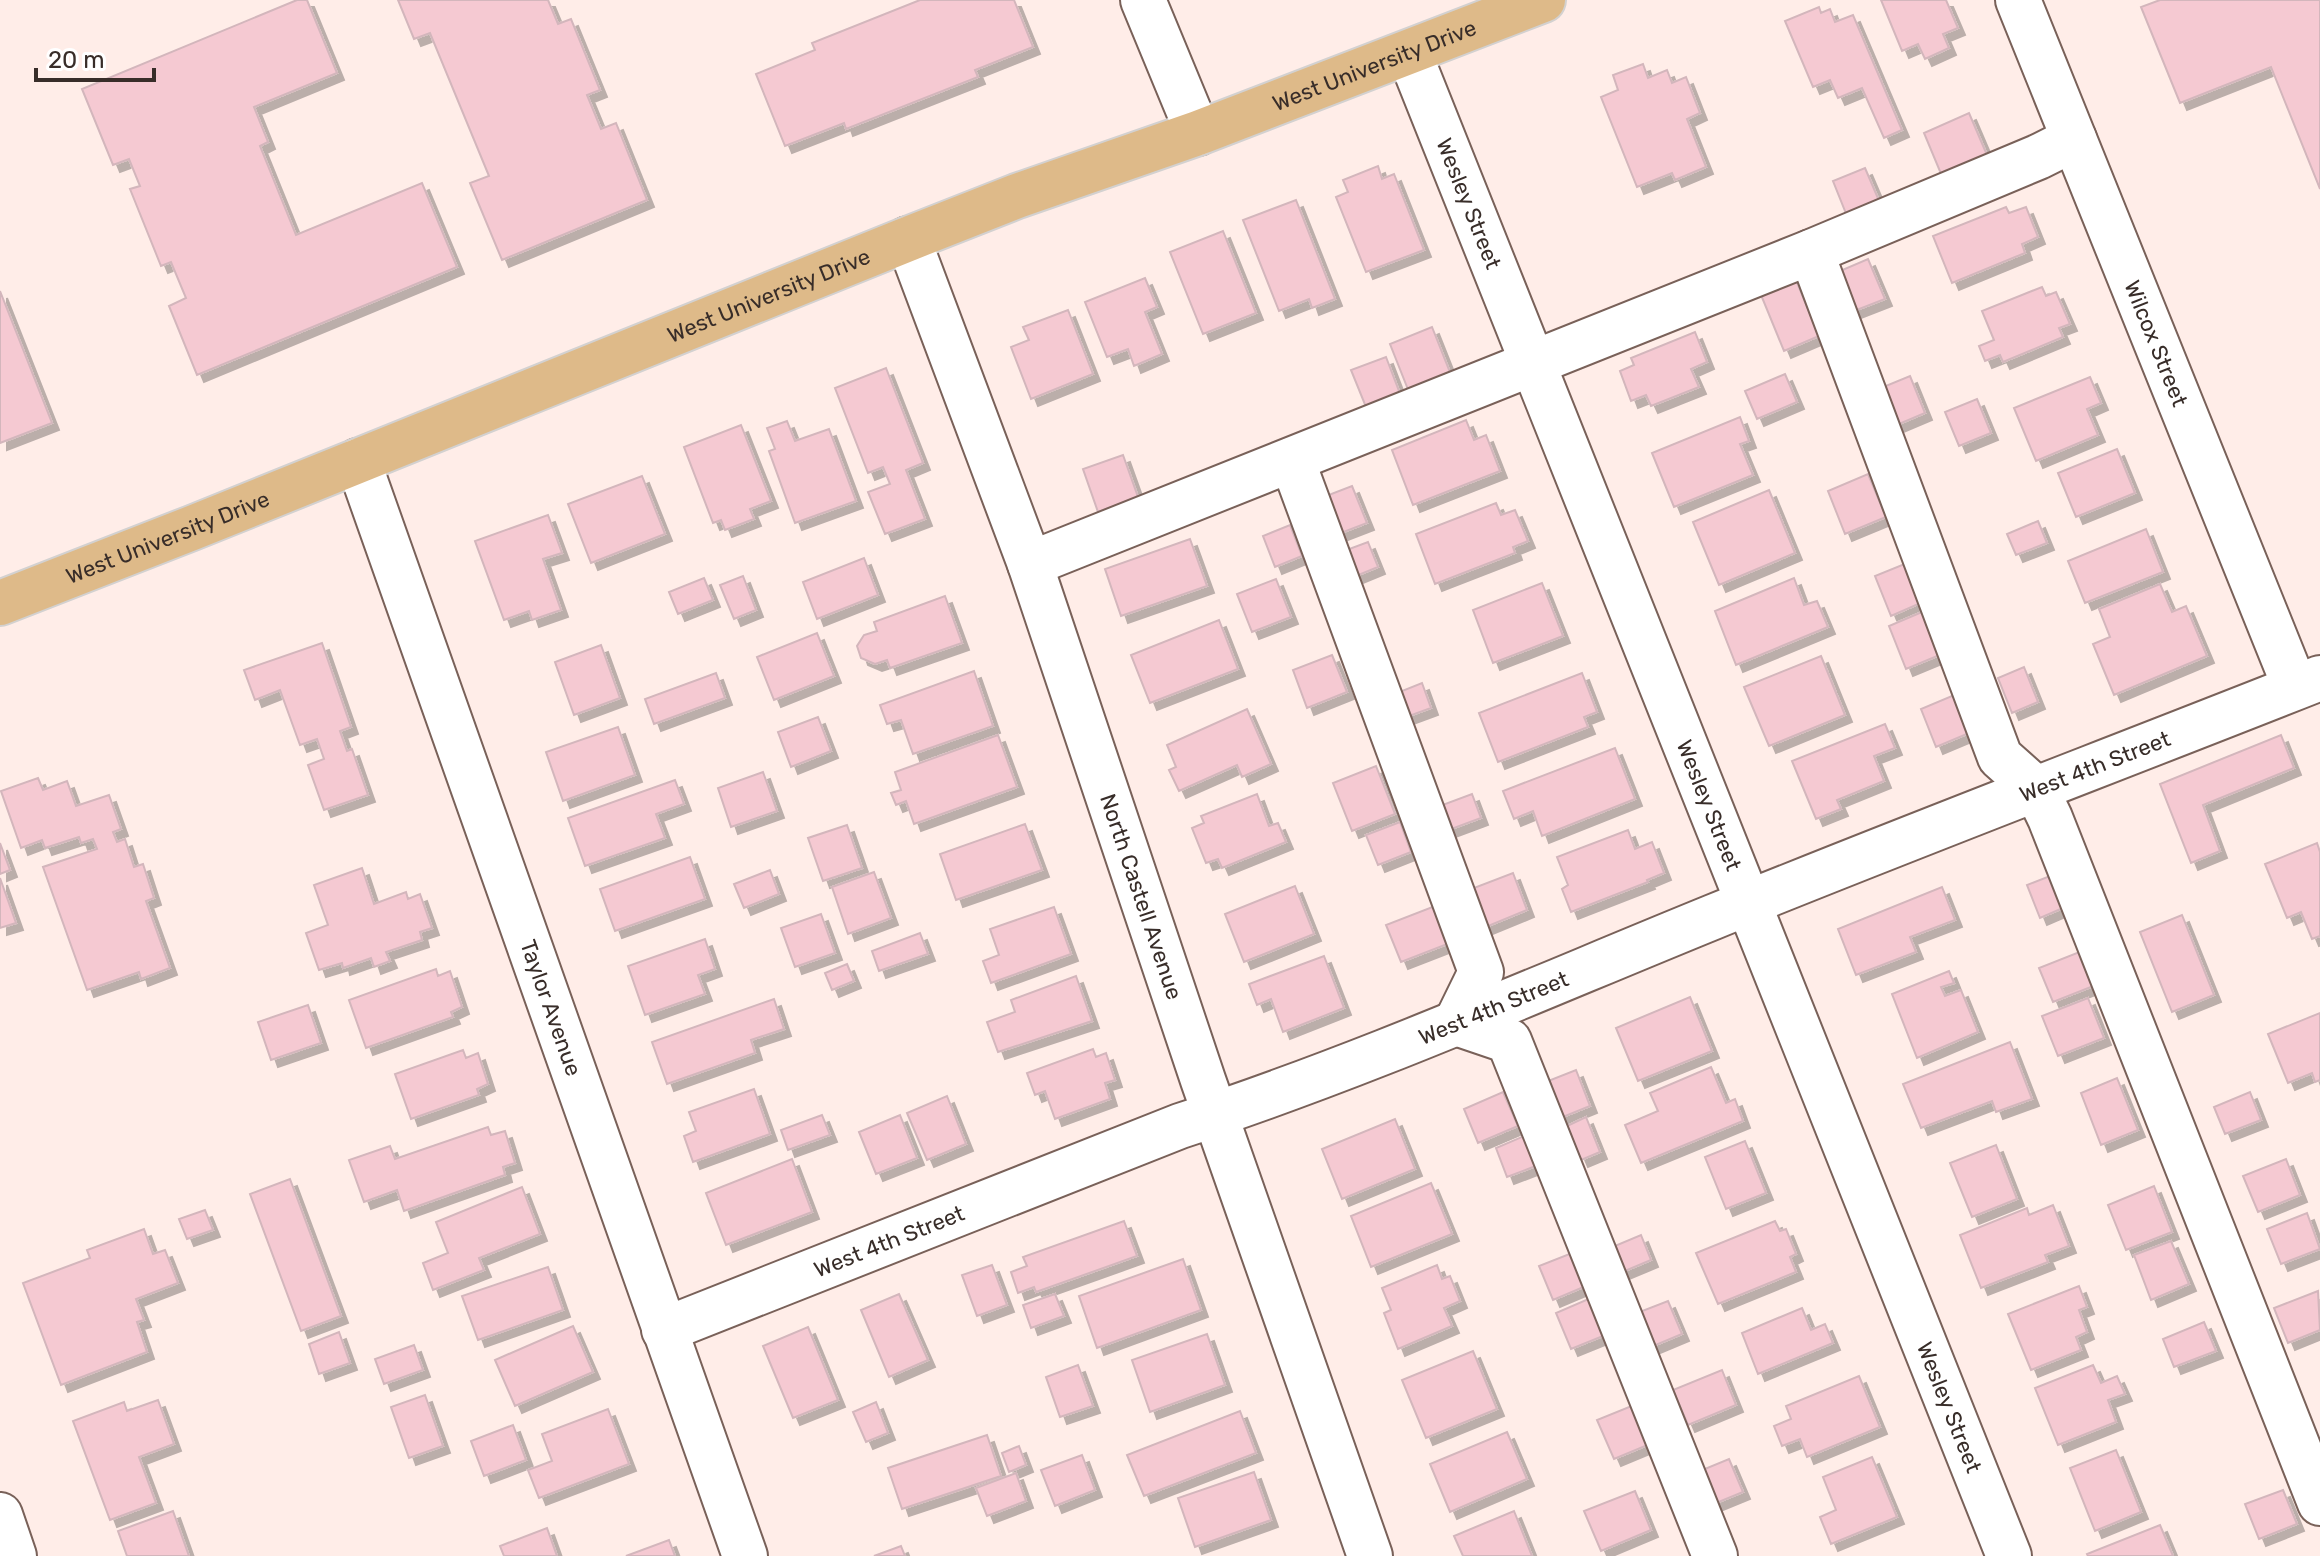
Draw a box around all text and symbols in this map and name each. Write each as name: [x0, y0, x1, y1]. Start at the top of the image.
street label: West University Drive: [1269, 14, 1480, 117]
scale bar: [36, 32, 154, 82]
text: 20 m: [48, 46, 105, 74]
street label: Wesley Street: [1430, 134, 1507, 273]
street label: West University Drive: [663, 243, 874, 349]
street label: Wilcox Street: [2118, 276, 2194, 411]
street label: West University Drive: [62, 485, 273, 590]
street label: West 4th Street: [2016, 725, 2175, 808]
street label: Wesley Street: [1671, 736, 1747, 875]
street label: North Castell Avenue: [1094, 790, 1188, 1003]
street label: Taylor Avenue: [514, 936, 587, 1080]
street label: West 4th Street: [1415, 965, 1573, 1051]
street label: West 4th Street: [810, 1199, 969, 1283]
street label: Wesley Street: [1911, 1338, 1987, 1477]

